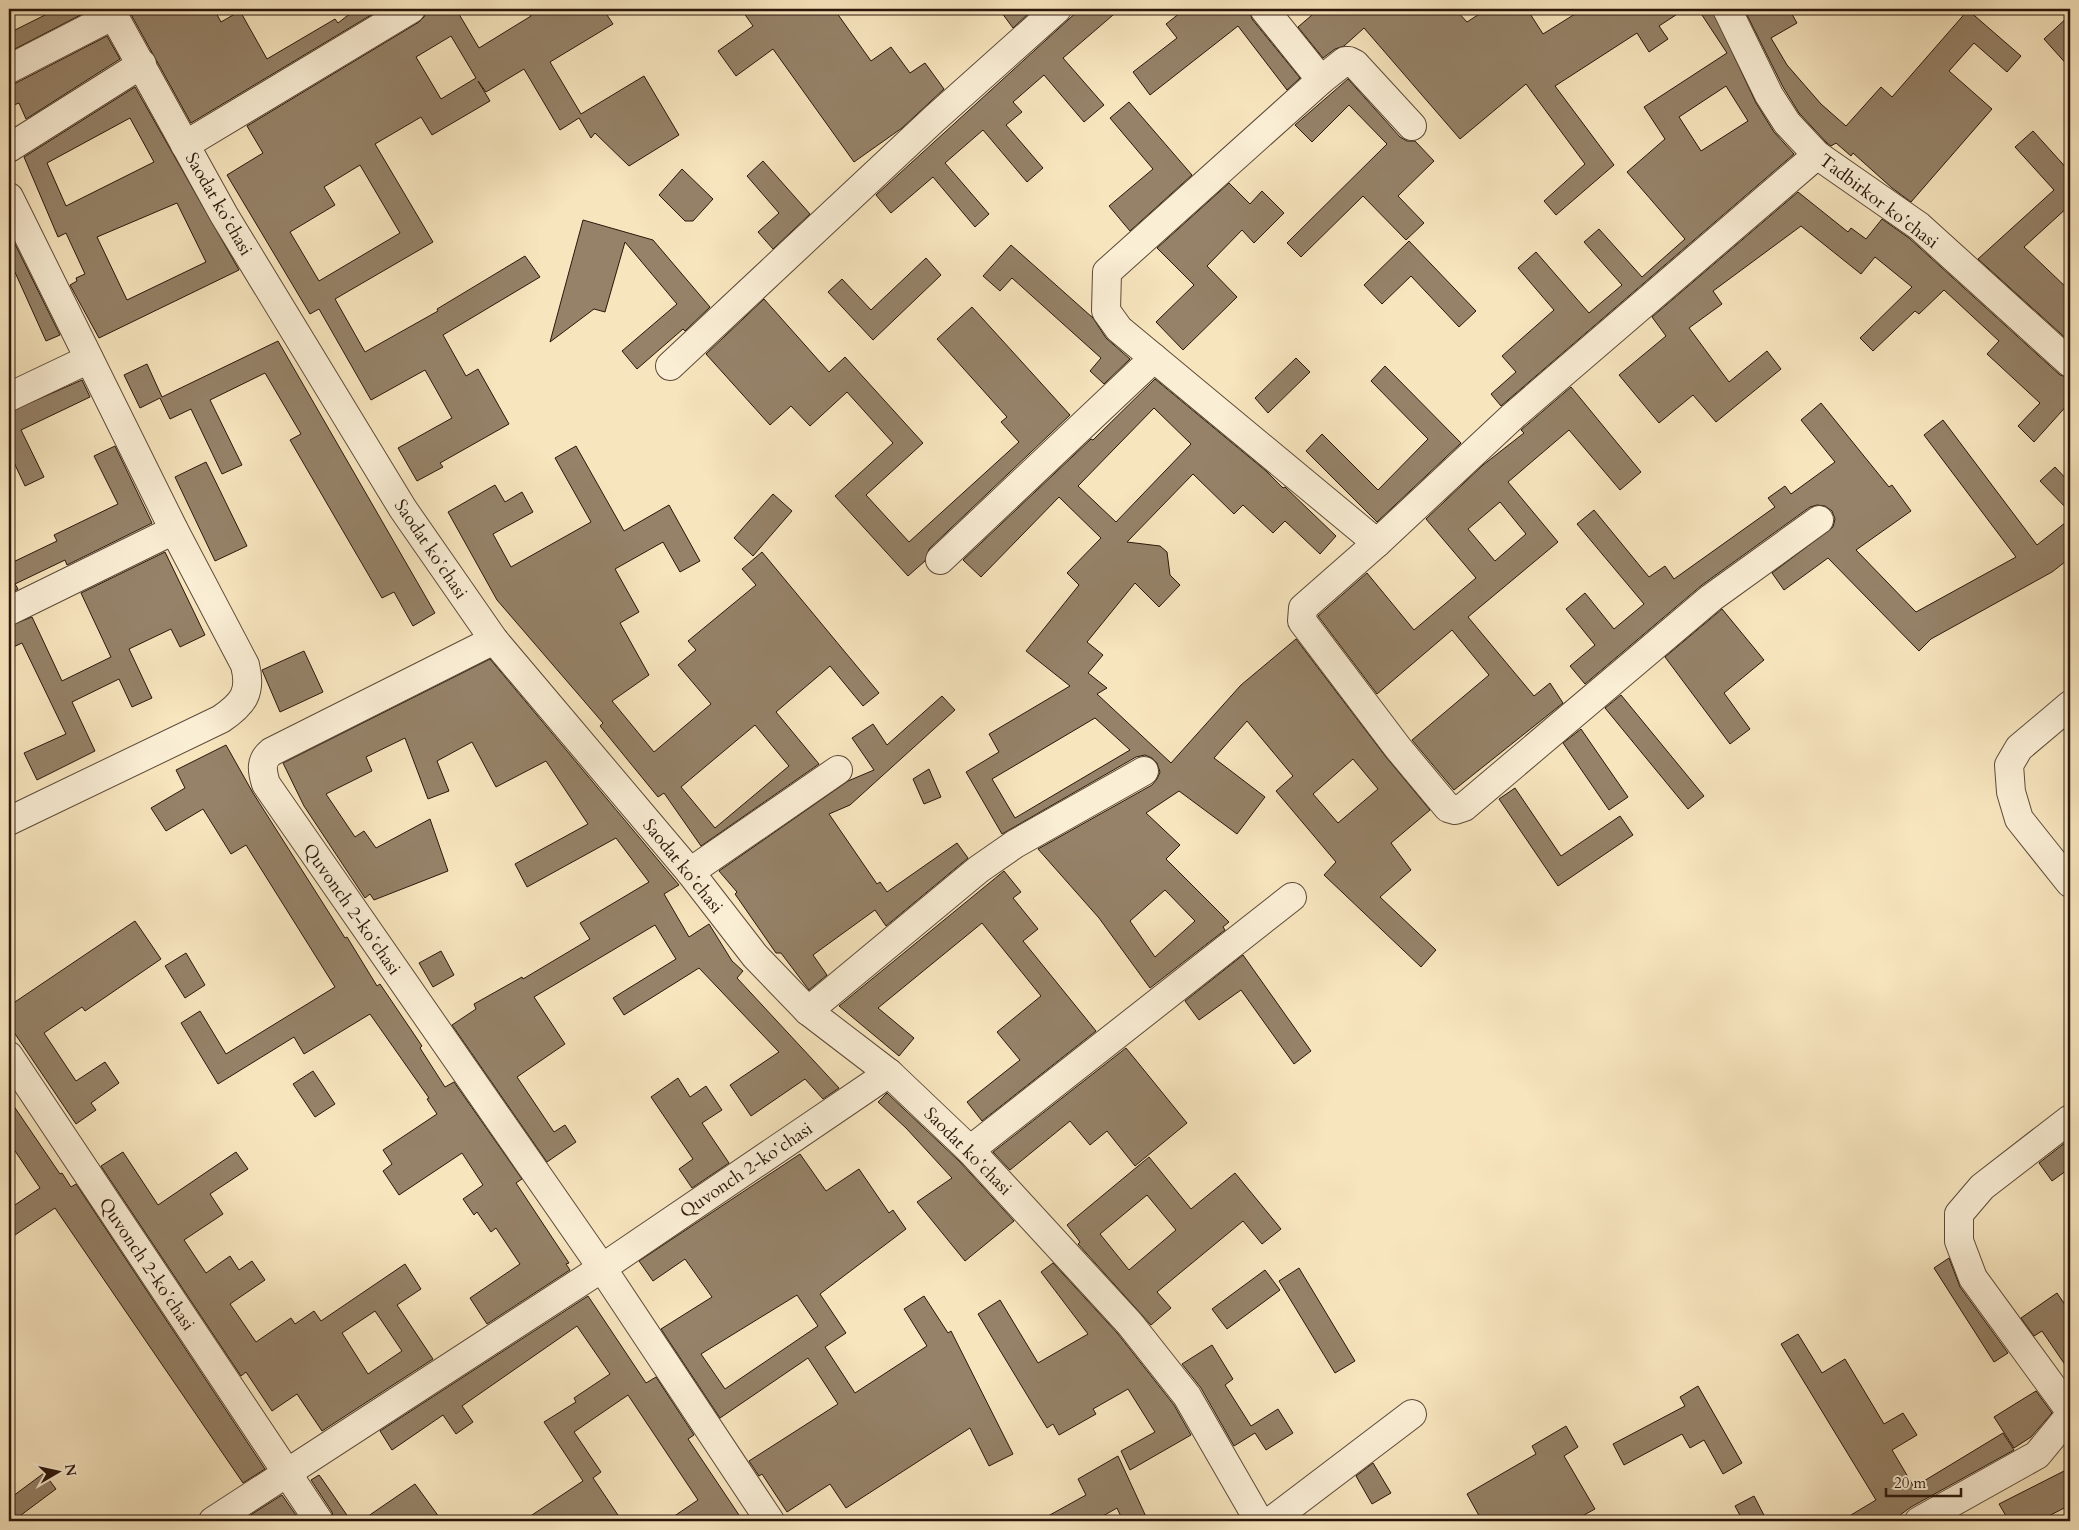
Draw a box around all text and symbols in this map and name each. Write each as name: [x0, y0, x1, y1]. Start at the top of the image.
street label: Saodat koʻchasi: [179, 148, 258, 260]
street label: Tadbirkor koʻchasi: [1814, 148, 1944, 255]
street label: Saodat koʻchasi: [388, 494, 473, 604]
street label: Saodat koʻchasi: [637, 814, 729, 919]
street label: Quvonch 2-koʻchasi: [297, 838, 406, 980]
street label: Saodat koʻchasi: [918, 1102, 1017, 1201]
street label: Quvonch 2-koʻchasi: [675, 1117, 818, 1224]
street label: Quvonch 2-koʻchasi: [93, 1193, 200, 1336]
north arrow: [32, 1448, 82, 1498]
text: N: [60, 1463, 81, 1478]
scale bar: [1886, 1465, 1962, 1497]
text: 20 m: [1894, 1473, 1926, 1493]

